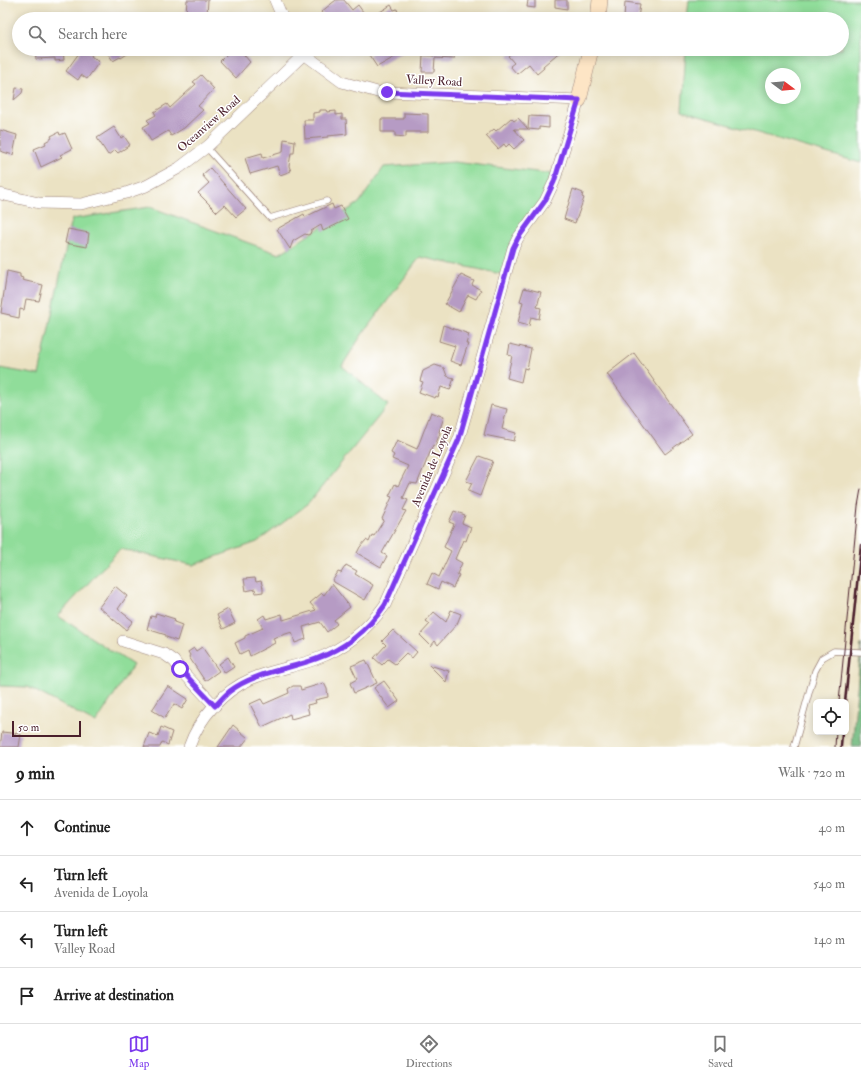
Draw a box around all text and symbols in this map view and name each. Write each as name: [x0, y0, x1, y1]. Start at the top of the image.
search box: [12, 12, 849, 56]
icon: search: [26, 23, 48, 45]
text: Search here: [58, 25, 127, 44]
north arrow: [765, 68, 801, 104]
street label: Valley Road: [405, 72, 463, 90]
route end: [378, 83, 396, 101]
street label: Oceanview Road: [174, 92, 244, 156]
street label: Avenida de Loyola: [408, 422, 456, 510]
route start: [171, 660, 189, 678]
map controls: [813, 699, 849, 735]
button: locate: [813, 699, 849, 735]
scale bar: [12, 719, 81, 738]
text: 50 m: [18, 721, 39, 734]
text: 9 min: [16, 763, 55, 784]
text: Walk · 720 m: [778, 765, 845, 781]
icon: ahead: [16, 817, 38, 839]
text: Continue: [54, 818, 110, 837]
text: 40 m: [819, 820, 845, 836]
text: Turn left: [54, 866, 108, 885]
icon: left: [16, 873, 38, 895]
text: 540 m: [813, 876, 845, 892]
text: Avenida de Loyola: [54, 885, 148, 901]
text: Turn left: [54, 922, 108, 941]
icon: left: [16, 929, 38, 951]
text: 140 m: [814, 932, 845, 948]
text: Valley Road: [54, 941, 115, 957]
icon: arrive: [16, 985, 38, 1007]
text: Arrive at destination: [54, 986, 174, 1005]
tab: Map: [128, 1033, 150, 1070]
tab: Directions: [406, 1033, 452, 1070]
tab: Saved: [708, 1033, 733, 1070]

